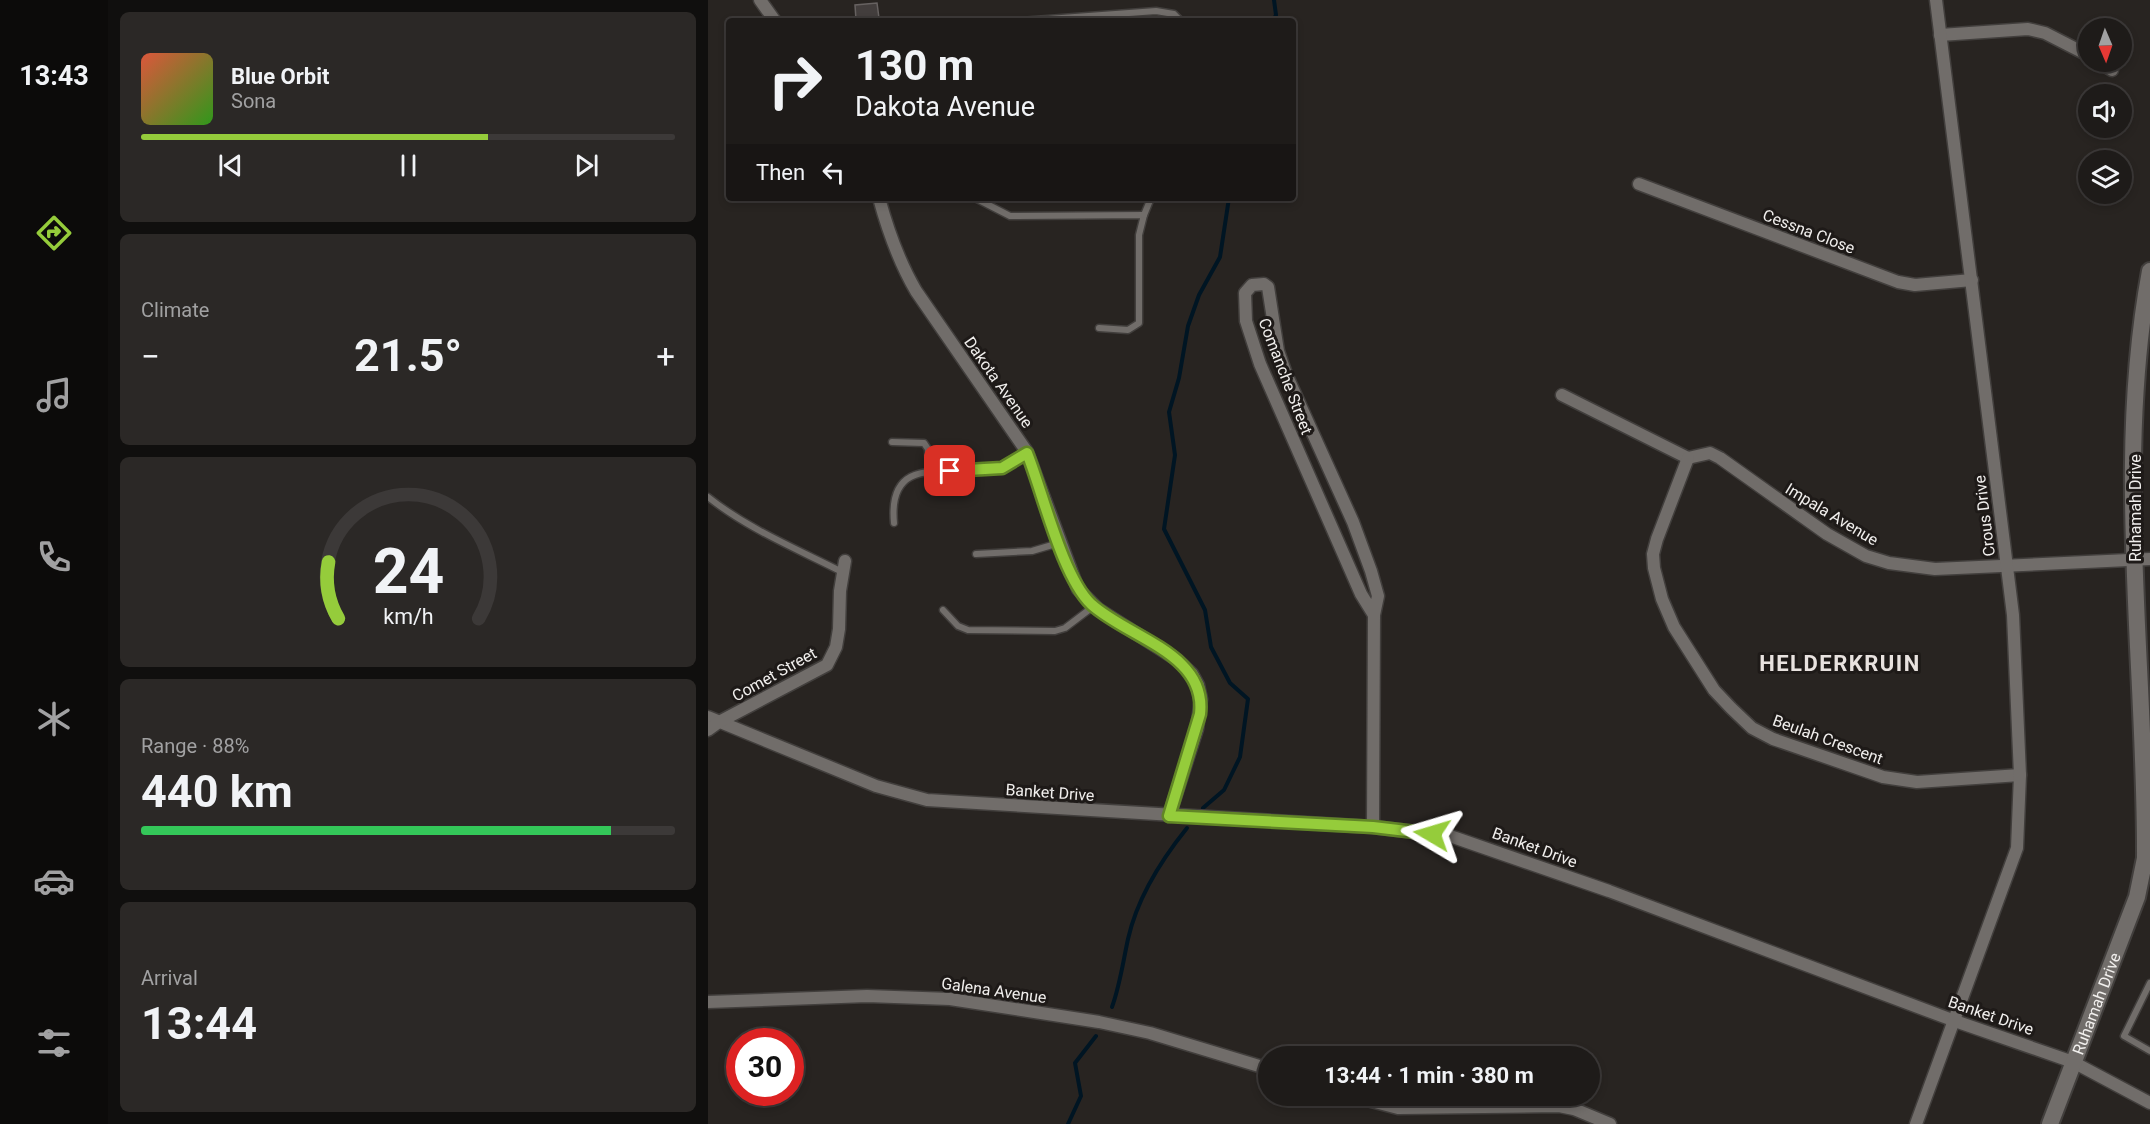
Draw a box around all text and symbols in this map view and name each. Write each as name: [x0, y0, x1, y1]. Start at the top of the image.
north arrow: [2078, 18, 2132, 72]
map controls: [2078, 18, 2132, 204]
text: 130 m: [855, 41, 974, 90]
icon: right: [756, 42, 834, 120]
text: 13:43: [19, 60, 89, 92]
text: Blue Orbit: [231, 64, 329, 89]
button: sound: [2078, 84, 2132, 138]
text: Sona: [231, 89, 276, 113]
text: Dakota Avenue: [855, 91, 1035, 123]
icon: previous: [214, 149, 247, 182]
icon: pause: [392, 149, 425, 182]
icon: next: [570, 149, 603, 182]
button: layers: [2078, 150, 2132, 204]
icon: left: [817, 156, 850, 189]
text: Then: [756, 160, 805, 185]
street label: Cessna Close: [1760, 205, 1858, 258]
icon: directions: [33, 212, 75, 254]
text: Climate: [141, 298, 209, 322]
street label: Comanche Street: [1255, 315, 1316, 437]
text: 21.5°: [354, 329, 462, 382]
street label: Dakota Avenue: [960, 333, 1037, 431]
text: −: [141, 337, 160, 376]
text: +: [656, 337, 675, 376]
icon: music: [33, 374, 75, 416]
pin: [924, 445, 975, 496]
icon: arrive: [933, 454, 966, 487]
street label: Ruhamah Drive: [2126, 454, 2145, 562]
street label: Crous Drive: [1970, 474, 1999, 558]
street label: Impala Avenue: [1782, 479, 1882, 550]
text: 24: [372, 535, 444, 608]
icon: phone: [33, 536, 75, 578]
text: km/h: [383, 604, 433, 629]
street label: Comet Street: [729, 643, 820, 705]
district label: HELDERKRUIN: [1759, 651, 1921, 676]
icon: climate: [33, 698, 75, 740]
street label: Beulah Crescent: [1770, 711, 1886, 768]
text: Range · 88%: [141, 734, 249, 758]
text: 440 km: [141, 765, 293, 818]
street label: Banket Drive: [1005, 780, 1095, 805]
position arrow: [1400, 802, 1464, 866]
street label: Banket Drive: [1490, 823, 1580, 872]
icon: car: [33, 860, 75, 902]
street label: Ruhamah Drive: [2068, 950, 2125, 1057]
text: Arrival: [141, 966, 198, 990]
street label: Galena Avenue: [940, 974, 1048, 1007]
street label: Banket Drive: [1946, 992, 2036, 1039]
text: 13:44: [141, 997, 257, 1050]
icon: filters: [33, 1022, 75, 1064]
speed limit sign: 30: [726, 1028, 804, 1106]
text: 13:44 · 1 min · 380 m: [1324, 1063, 1534, 1088]

